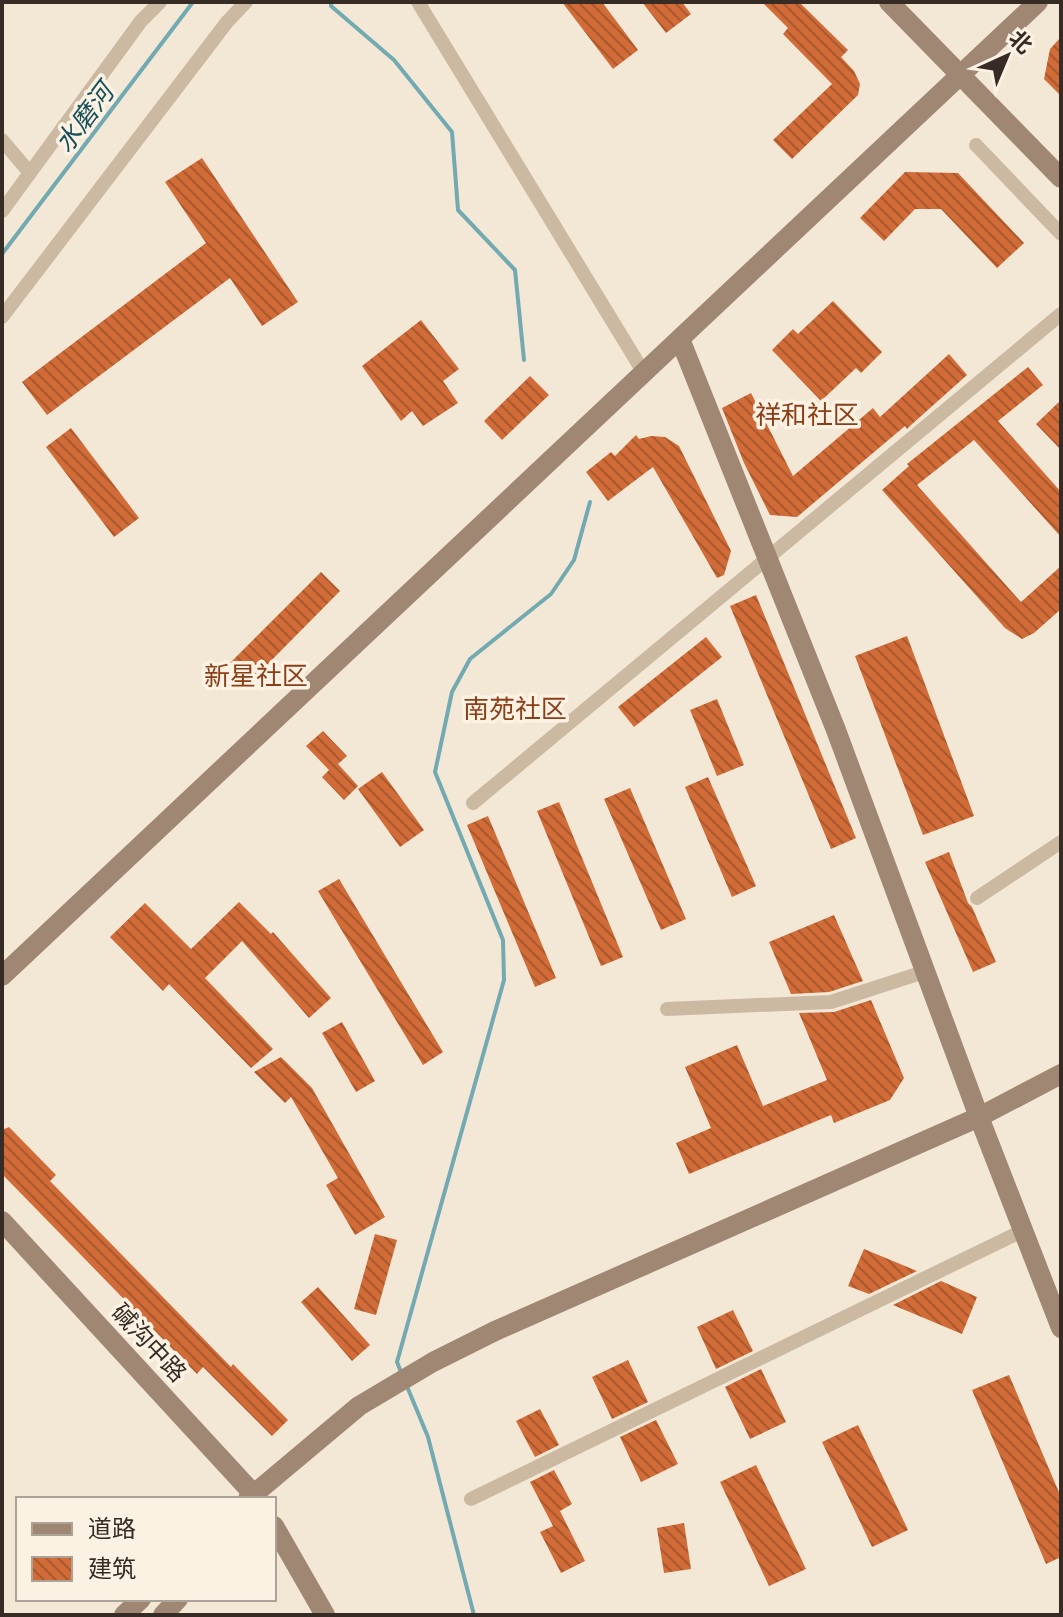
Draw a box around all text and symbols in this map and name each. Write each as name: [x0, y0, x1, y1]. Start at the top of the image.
north arrow: [967, 16, 1047, 96]
text: 北: [1005, 24, 1039, 58]
water label: 水磨河: [47, 73, 122, 157]
district label: 祥和社区: [755, 398, 859, 429]
district label: 新星社区: [204, 659, 308, 690]
district label: 南苑社区: [463, 692, 567, 723]
street label: 碱沟中路: [107, 1297, 193, 1387]
legend: [16, 1497, 276, 1601]
text: 道路: [88, 1513, 136, 1542]
text: 建筑: [88, 1553, 136, 1582]

